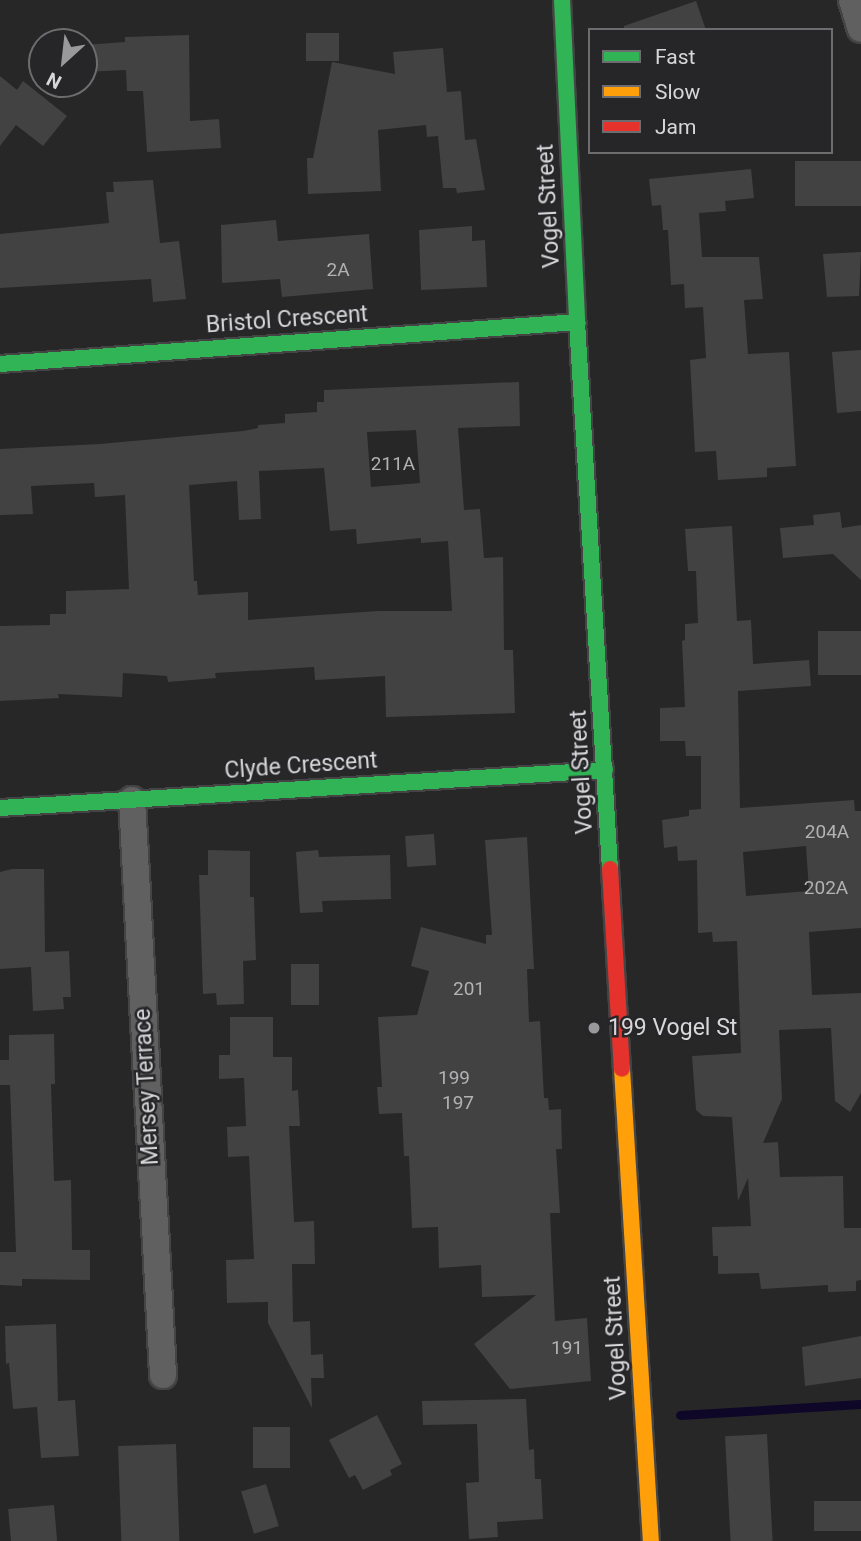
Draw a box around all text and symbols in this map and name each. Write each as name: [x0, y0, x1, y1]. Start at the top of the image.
north arrow: [28, 28, 98, 98]
legend: [588, 28, 833, 154]
text: Fast: [655, 45, 695, 69]
text: N: [43, 67, 65, 94]
text: Slow: [655, 80, 700, 104]
text: Jam: [655, 115, 696, 139]
street label: Vogel Street: [532, 143, 566, 269]
house number: 2A: [326, 259, 350, 281]
street label: Bristol Crescent: [205, 301, 369, 339]
house number: 211A: [371, 453, 415, 475]
street label: Vogel Street: [565, 709, 599, 835]
street label: Clyde Crescent: [224, 747, 378, 785]
house number: 204A: [805, 821, 849, 843]
house number: 202A: [804, 877, 848, 899]
house number: 201: [453, 978, 485, 1000]
street label: Mersey Terrace: [129, 1008, 165, 1166]
place label: 199 Vogel St: [608, 1014, 737, 1042]
marker: 199 Vogel St: [586, 1020, 602, 1036]
house number: 199: [438, 1067, 470, 1089]
house number: 197: [442, 1092, 474, 1114]
street label: Vogel Street: [599, 1275, 633, 1401]
house number: 191: [551, 1337, 583, 1359]

